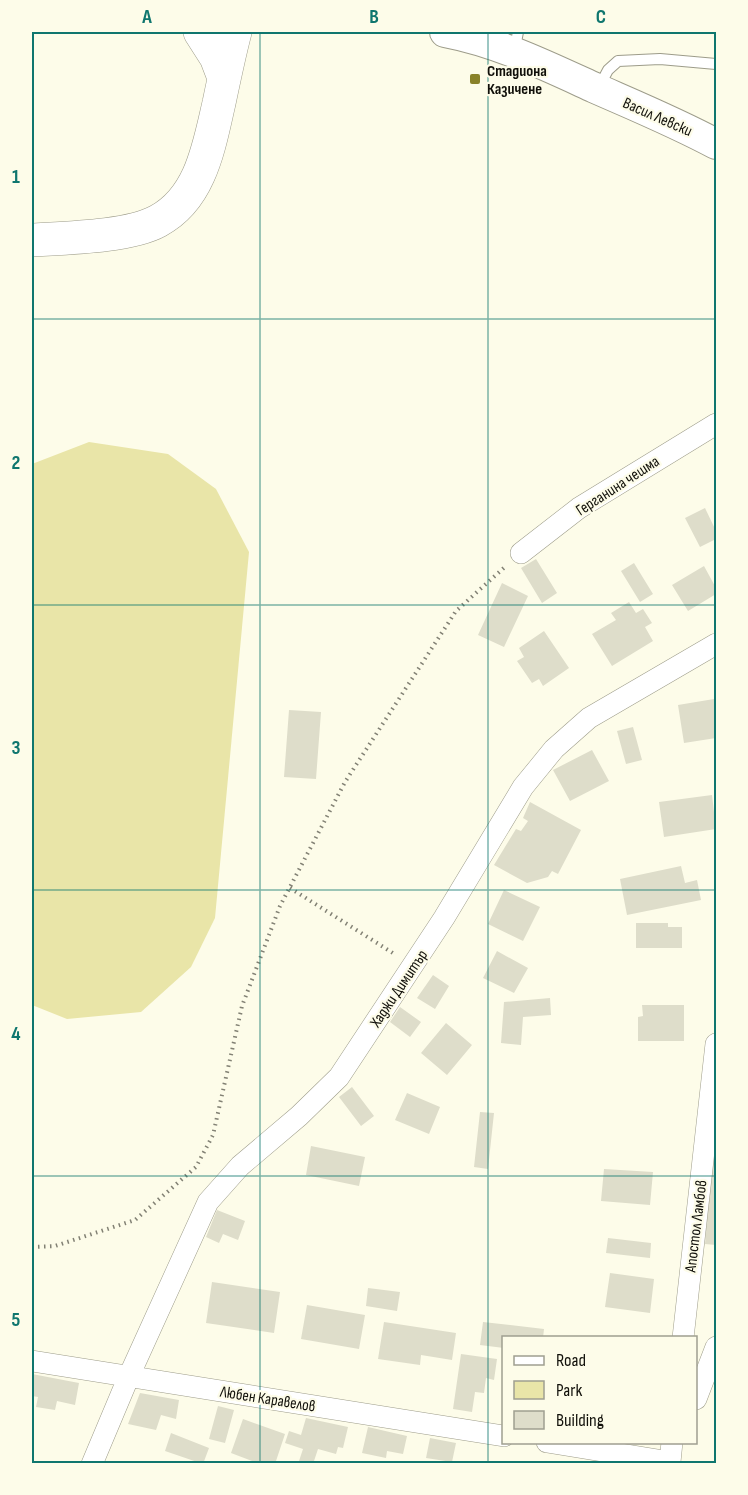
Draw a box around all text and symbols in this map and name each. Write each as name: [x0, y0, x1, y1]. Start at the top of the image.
text: A: [141, 5, 152, 29]
text: B: [369, 5, 379, 29]
text: C: [596, 5, 606, 29]
place label: Стадиона Казичене: [487, 62, 547, 99]
marker: Стадиона Казичене: [468, 72, 482, 86]
street label: Васил Левски: [620, 94, 695, 141]
text: 1: [12, 165, 20, 189]
text: 2: [12, 451, 20, 475]
street label: Герганина чешма: [573, 452, 663, 520]
text: 3: [12, 736, 21, 760]
street label: Хаджи Димитър: [366, 946, 432, 1032]
text: 4: [11, 1022, 21, 1046]
street label: Апостол Ламбов: [681, 1179, 712, 1274]
text: 5: [12, 1308, 21, 1332]
legend: [502, 1336, 697, 1444]
text: Road: [556, 1350, 586, 1371]
text: Park: [556, 1380, 582, 1401]
street label: Любен Каравелов: [218, 1382, 317, 1416]
text: Building: [556, 1410, 604, 1431]

